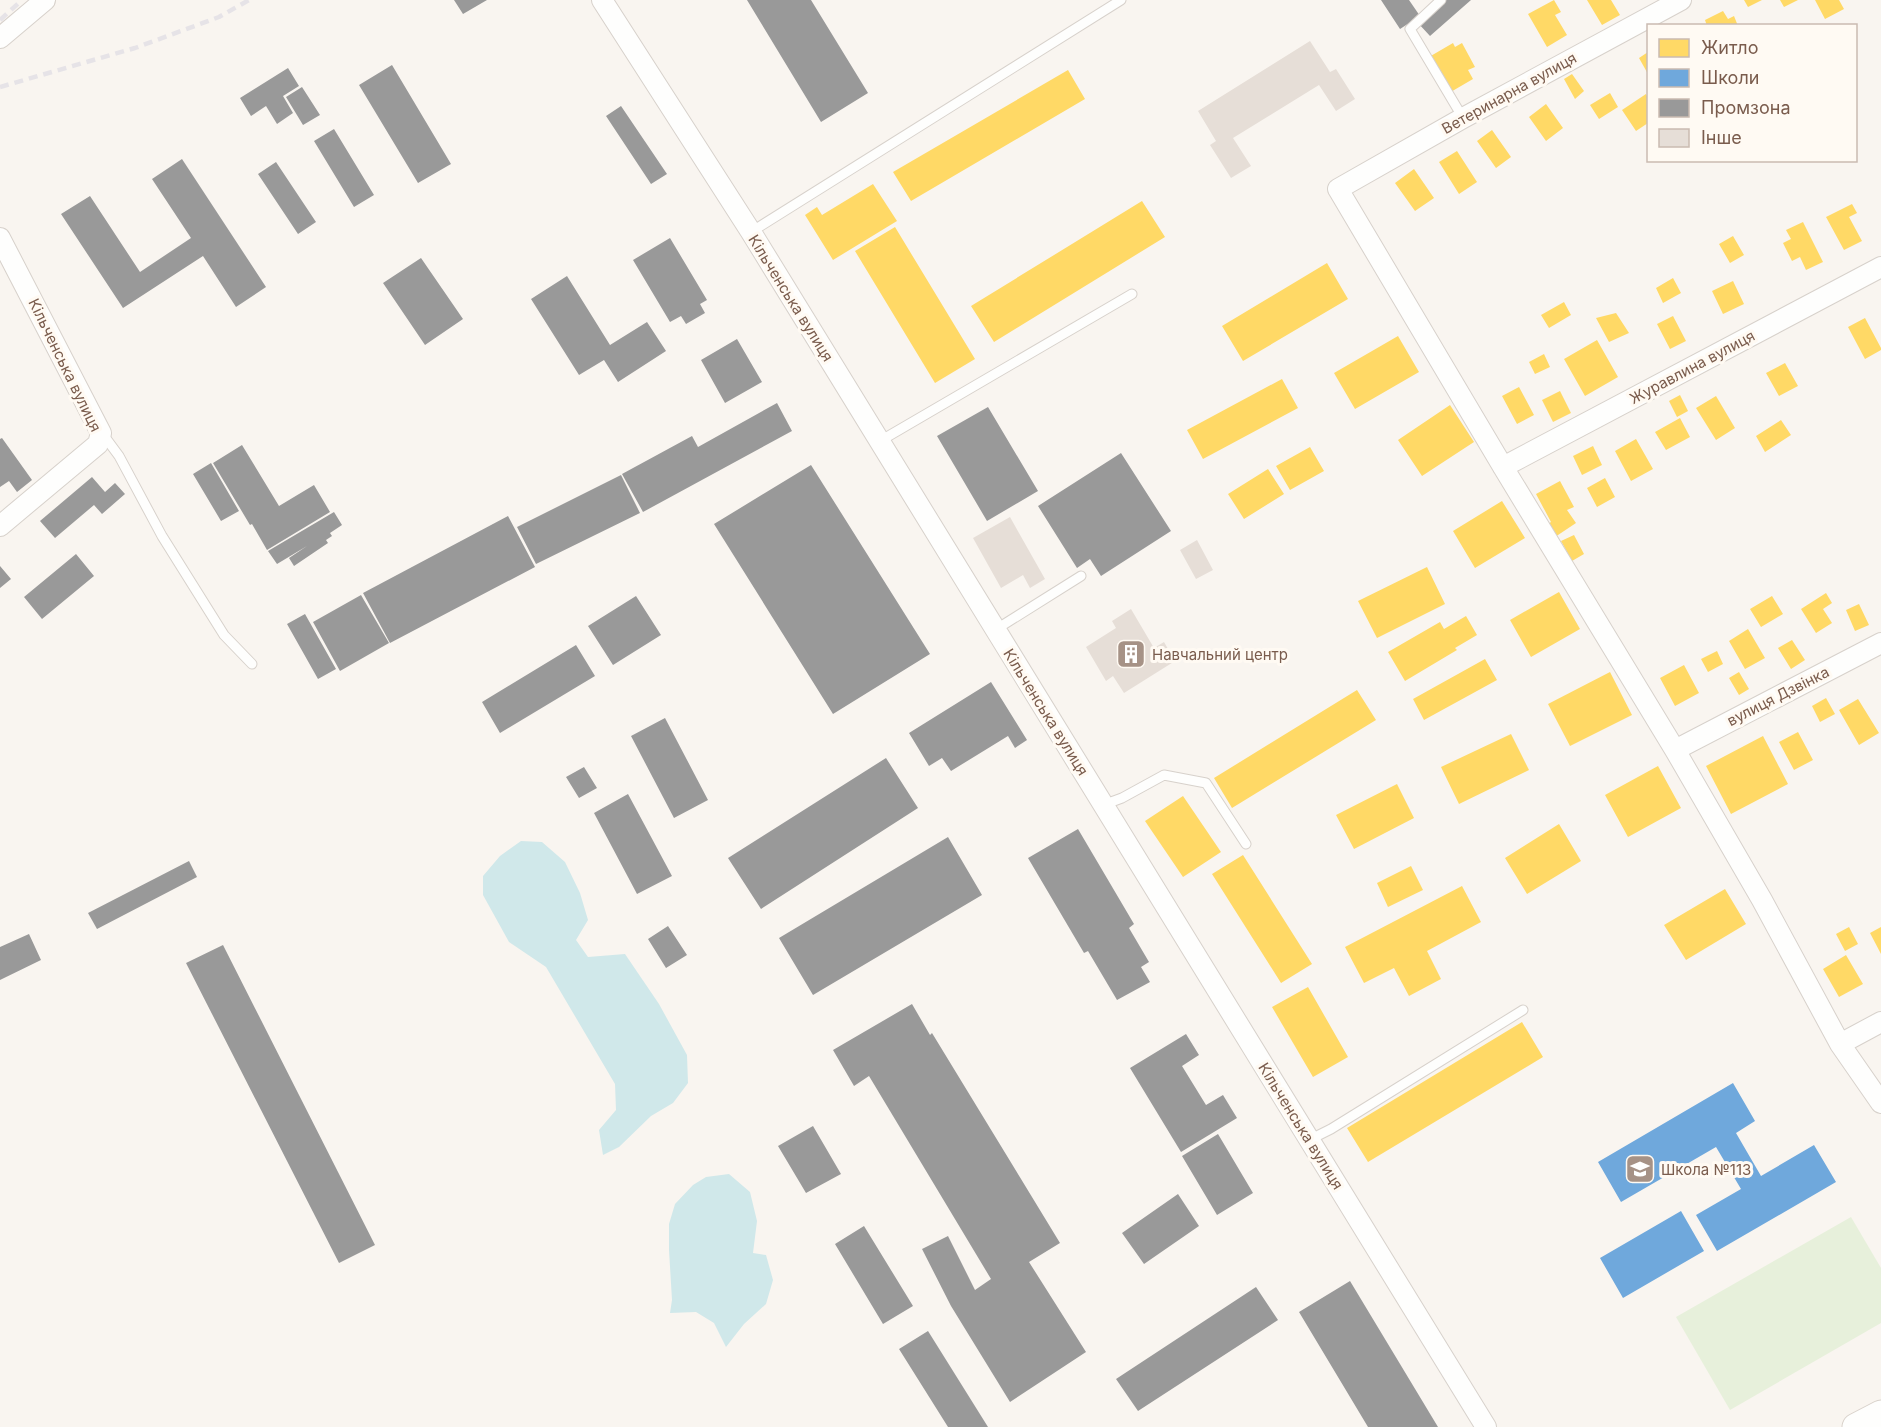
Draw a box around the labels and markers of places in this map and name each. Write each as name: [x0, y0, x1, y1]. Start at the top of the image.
building icon: Навчальний центр: [1115, 638, 1147, 670]
place label: Навчальний центр: [1152, 645, 1288, 664]
school or university icon: Школа №113: [1624, 1153, 1656, 1185]
place label: Школа №113: [1661, 1160, 1751, 1179]

